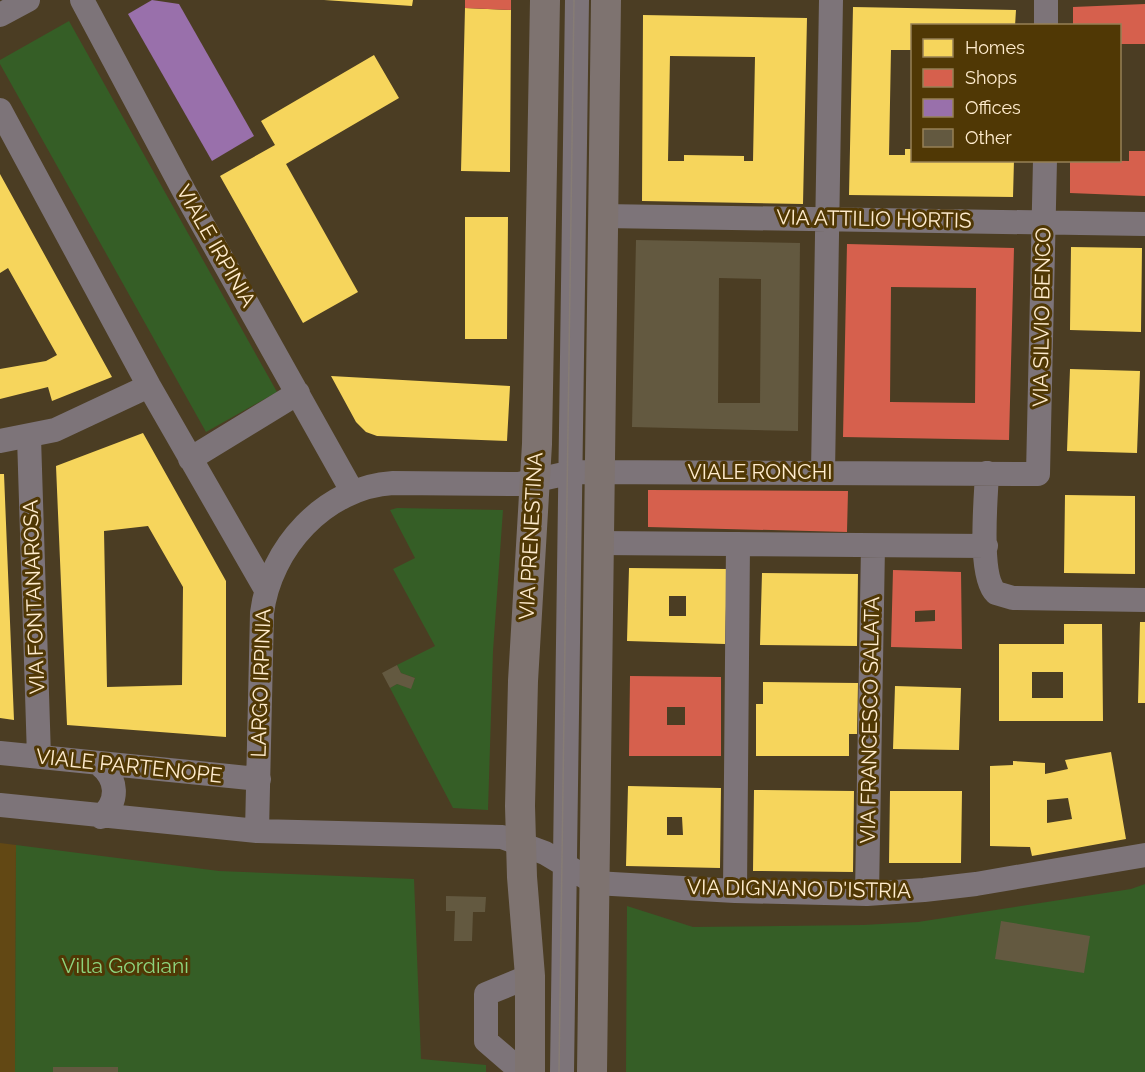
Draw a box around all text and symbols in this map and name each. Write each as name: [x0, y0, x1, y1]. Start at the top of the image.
legend: [911, 24, 1121, 162]
text: Homes: [965, 37, 1025, 58]
text: Shops: [965, 67, 1017, 88]
text: Offices: [965, 97, 1021, 118]
text: Other: [965, 127, 1013, 148]
street label: VIALE IRPINIA: [171, 180, 261, 311]
street label: VIA ATTILIO HORTIS: [776, 204, 972, 233]
street label: VIA SILVIO BENCO: [1027, 227, 1056, 407]
street label: VIA PRENESTINA: [514, 451, 547, 621]
street label: VIALE RONCHI: [688, 459, 832, 484]
street label: VIA FONTANAROSA: [18, 499, 49, 695]
street label: VIA FRANCESCO SALATA: [855, 596, 884, 844]
street label: LARGO IRPINIA: [245, 608, 276, 758]
street label: VIALE PARTENOPE: [35, 743, 223, 788]
street label: VIA DIGNANO D'ISTRIA: [687, 874, 911, 903]
park label: Villa Gordiani: [61, 953, 189, 978]

